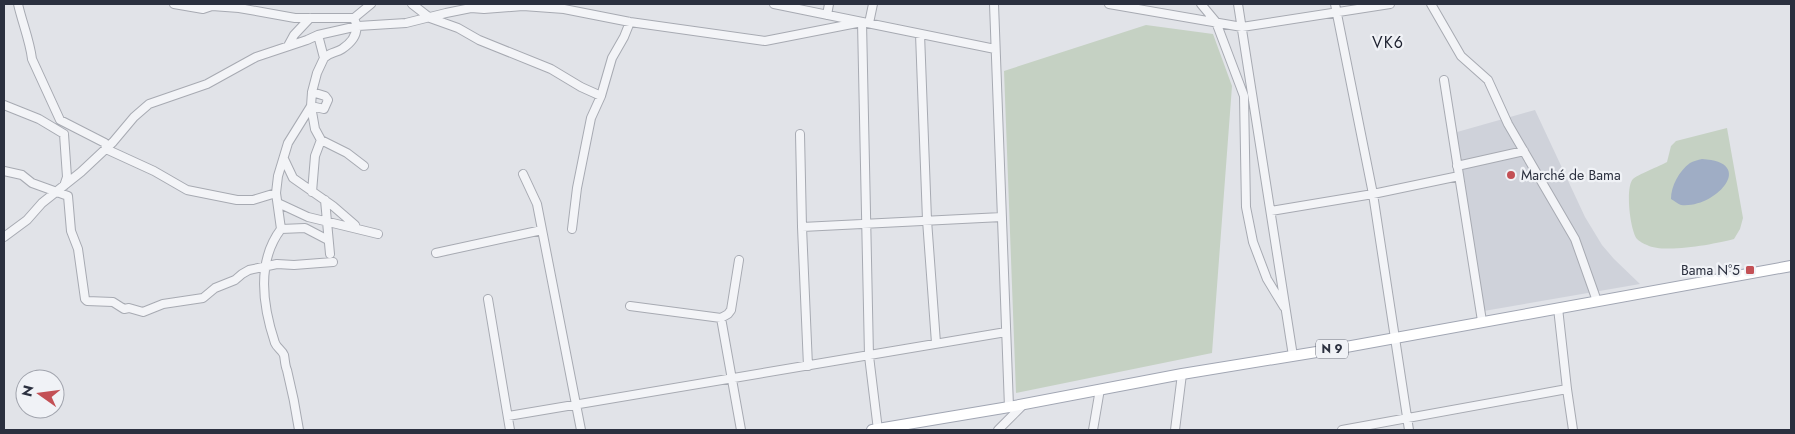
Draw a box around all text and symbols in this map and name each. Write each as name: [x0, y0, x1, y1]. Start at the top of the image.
district label: VK6: [1372, 31, 1404, 54]
place label: Marché de Bama: [1521, 165, 1621, 185]
marker: Marché de Bama: [1505, 169, 1517, 181]
place label: Bama N°5: [1681, 260, 1740, 280]
marker: Bama N°5: [1744, 264, 1756, 276]
road number: N 9: [1316, 339, 1348, 358]
north arrow: [15, 369, 65, 419]
text: N: [16, 383, 38, 399]

